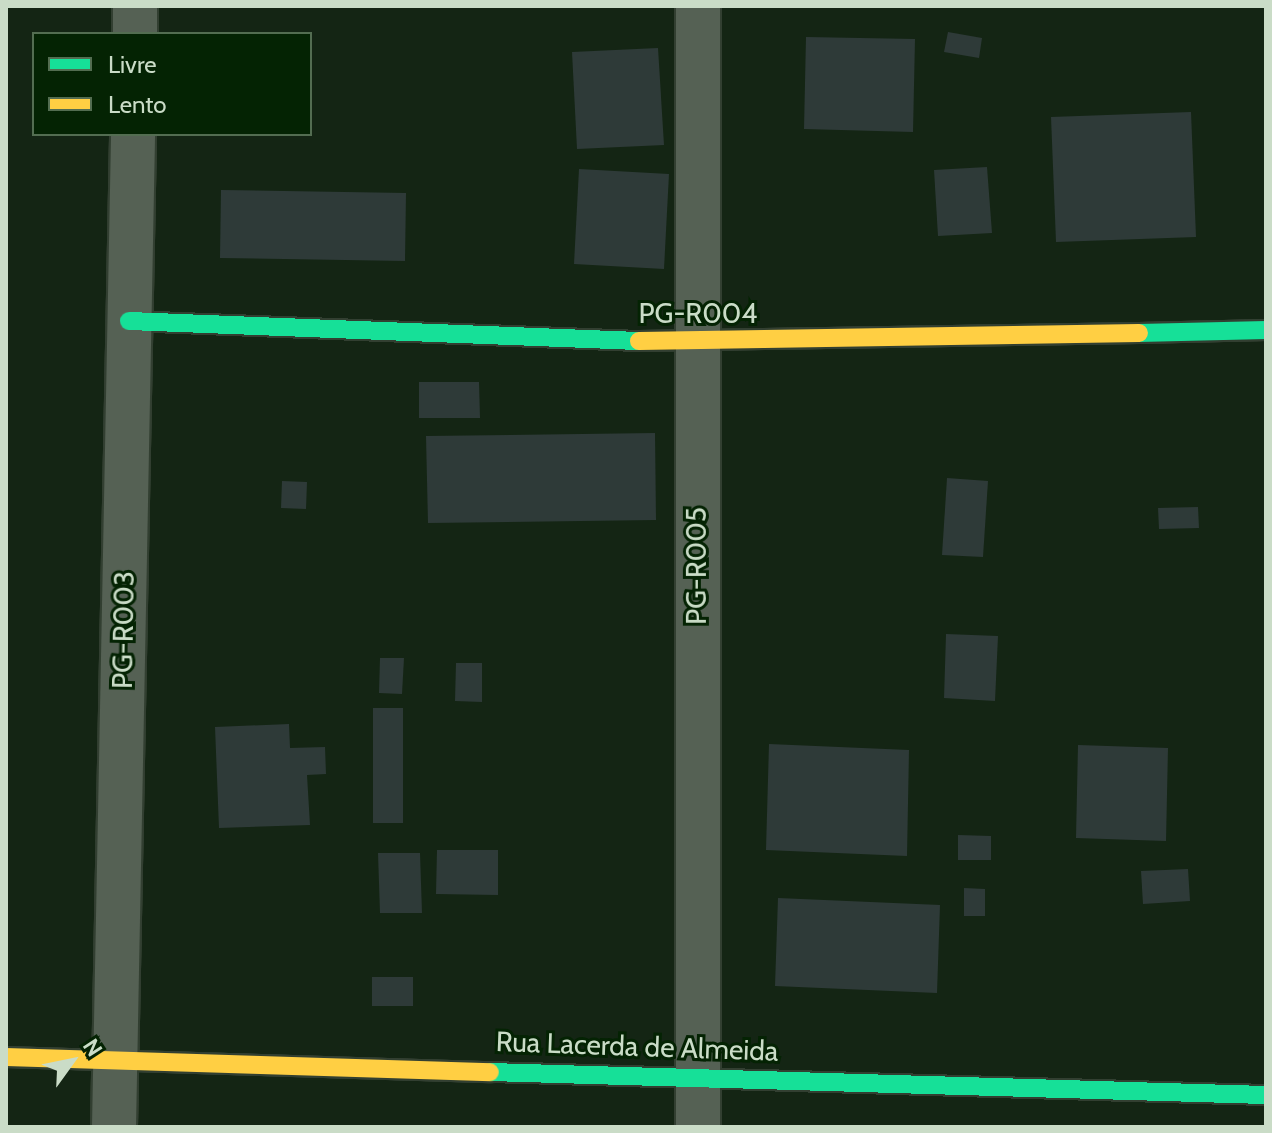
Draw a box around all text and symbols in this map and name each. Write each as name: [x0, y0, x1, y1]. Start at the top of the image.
legend: [32, 32, 312, 136]
text: Livre: [108, 50, 156, 79]
text: Lento: [108, 90, 167, 119]
street label: PG-R004: [639, 296, 757, 330]
street label: PG-R005: [679, 507, 713, 625]
street label: PG-R003: [105, 571, 141, 689]
north arrow: [32, 1021, 112, 1101]
street label: Rua Lacerda de Almeida: [495, 1024, 779, 1068]
text: N: [77, 1034, 108, 1062]

